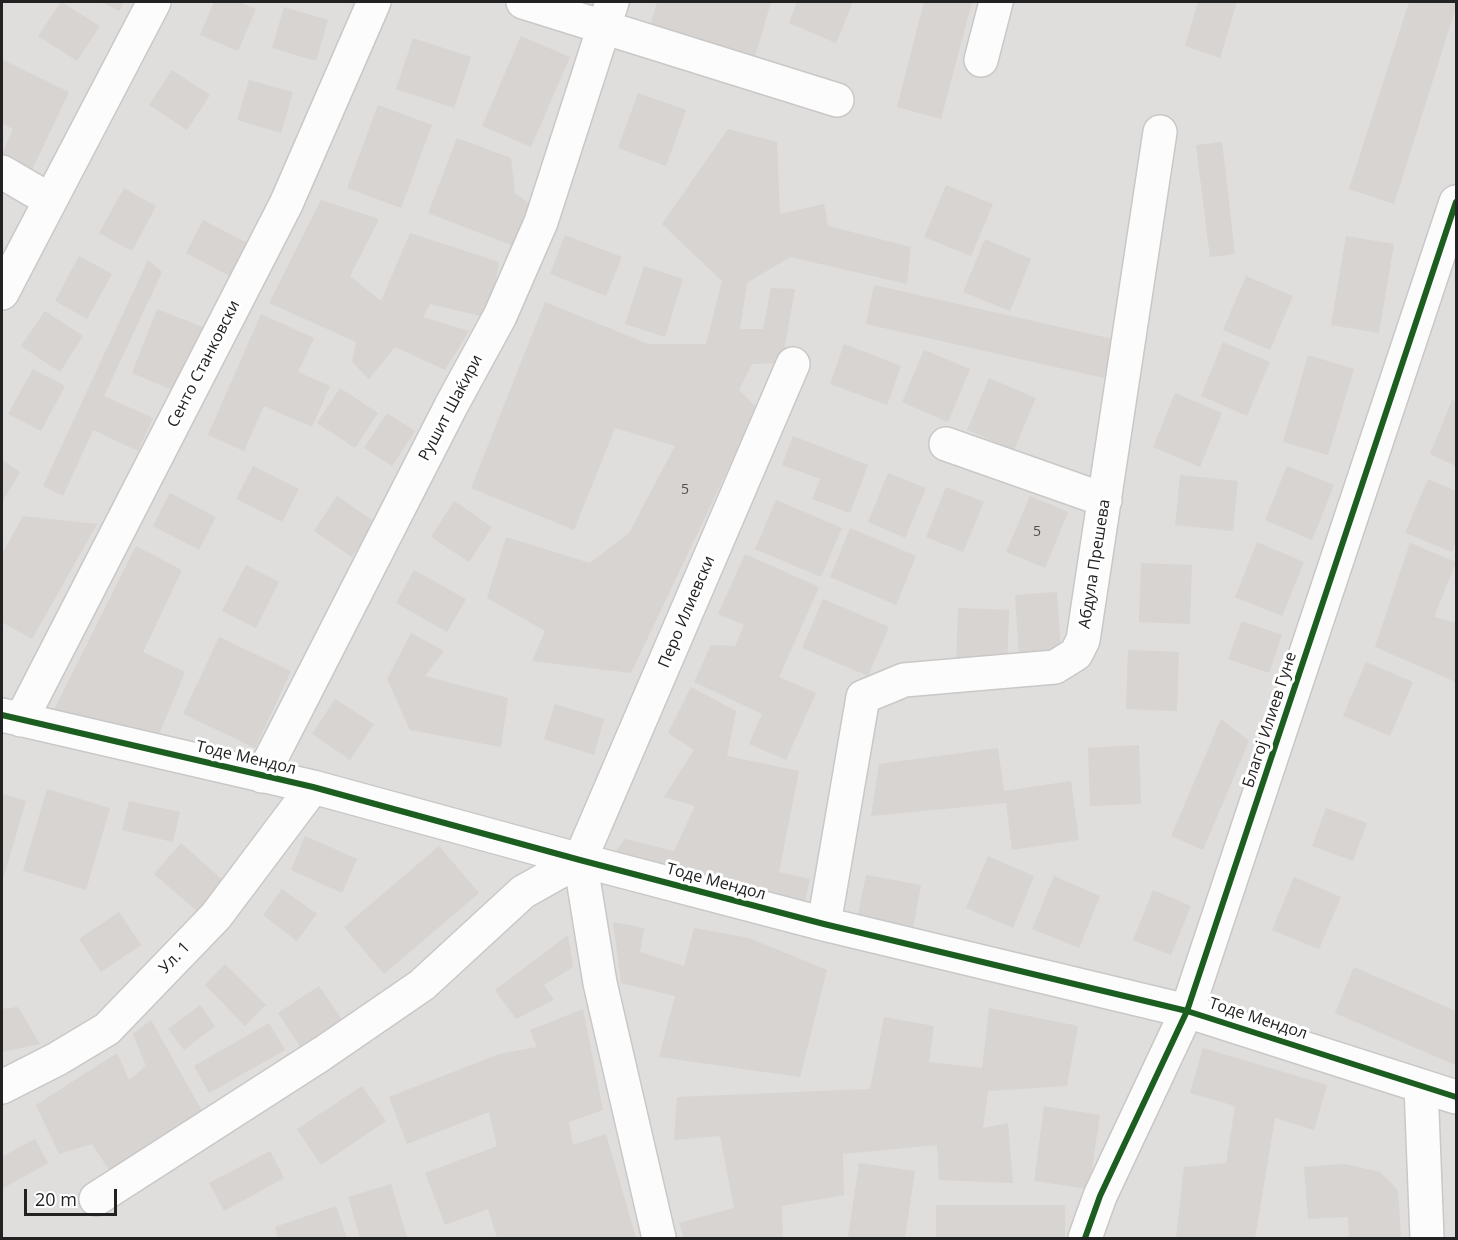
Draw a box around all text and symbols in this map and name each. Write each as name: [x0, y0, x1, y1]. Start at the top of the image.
street label: Сенто Станковски: [164, 297, 244, 431]
street label: Рушит Шаќири: [415, 352, 487, 464]
house number: 5: [681, 482, 689, 498]
street label: Абдула Прешева: [1075, 498, 1115, 630]
house number: 5: [1033, 524, 1041, 540]
street label: Перо Илиевски: [655, 553, 719, 671]
street label: Благој Илиев Гуне: [1239, 650, 1301, 790]
street label: Тоде Мендол: [194, 737, 298, 779]
street label: Тоде Мендол: [664, 859, 768, 905]
street label: Ул. 1: [155, 938, 195, 978]
street label: Тоде Мендол: [1206, 994, 1310, 1044]
scale bar: [27, 1177, 120, 1215]
text: 20 m: [35, 1187, 77, 1211]

